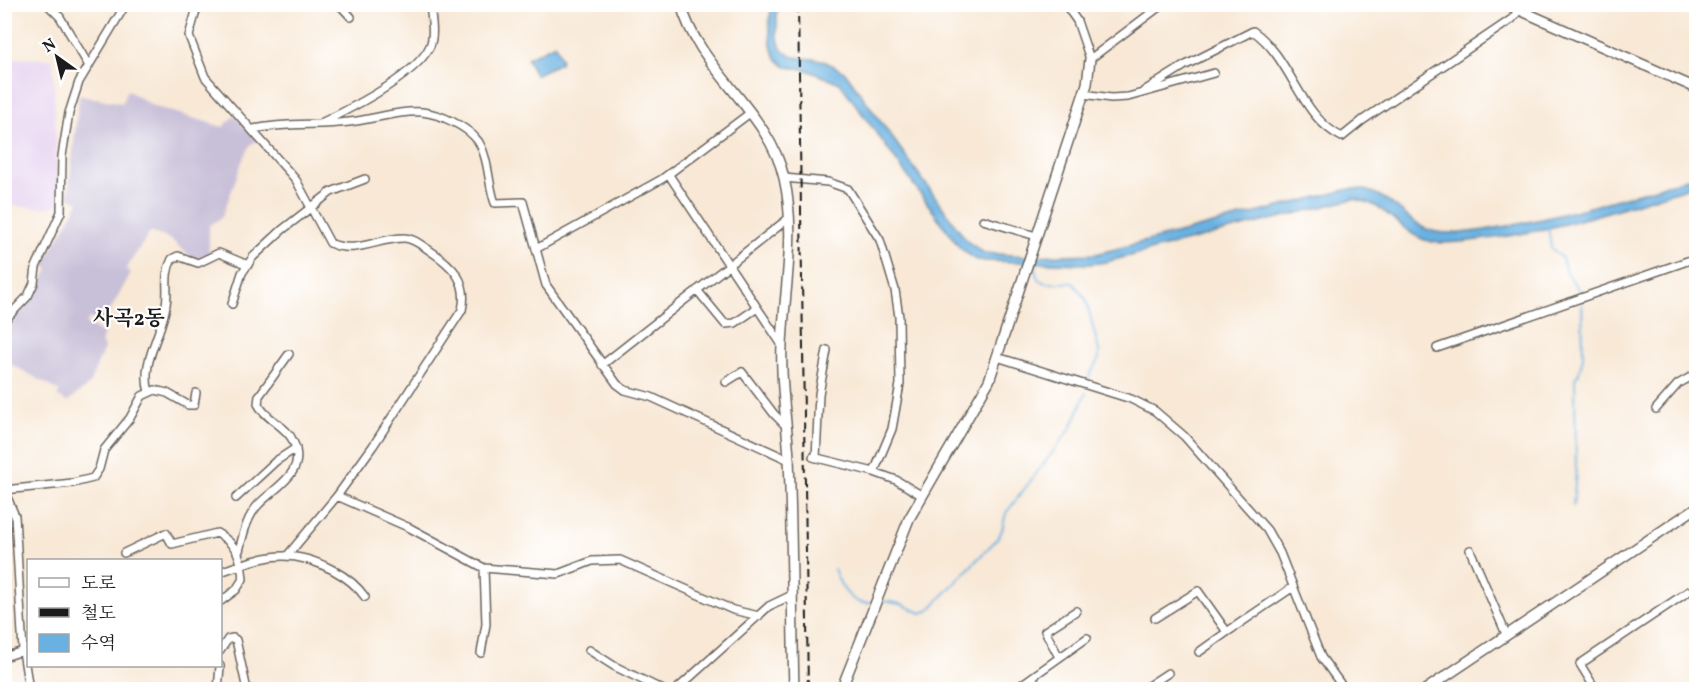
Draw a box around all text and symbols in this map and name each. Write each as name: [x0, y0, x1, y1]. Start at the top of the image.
north arrow: [27, 27, 87, 87]
text: N: [39, 34, 61, 59]
district label: 사곡2동: [93, 305, 165, 334]
legend: [27, 559, 222, 667]
text: 도로: [81, 572, 116, 597]
text: 철도: [81, 602, 116, 627]
text: 수역: [81, 632, 116, 657]

